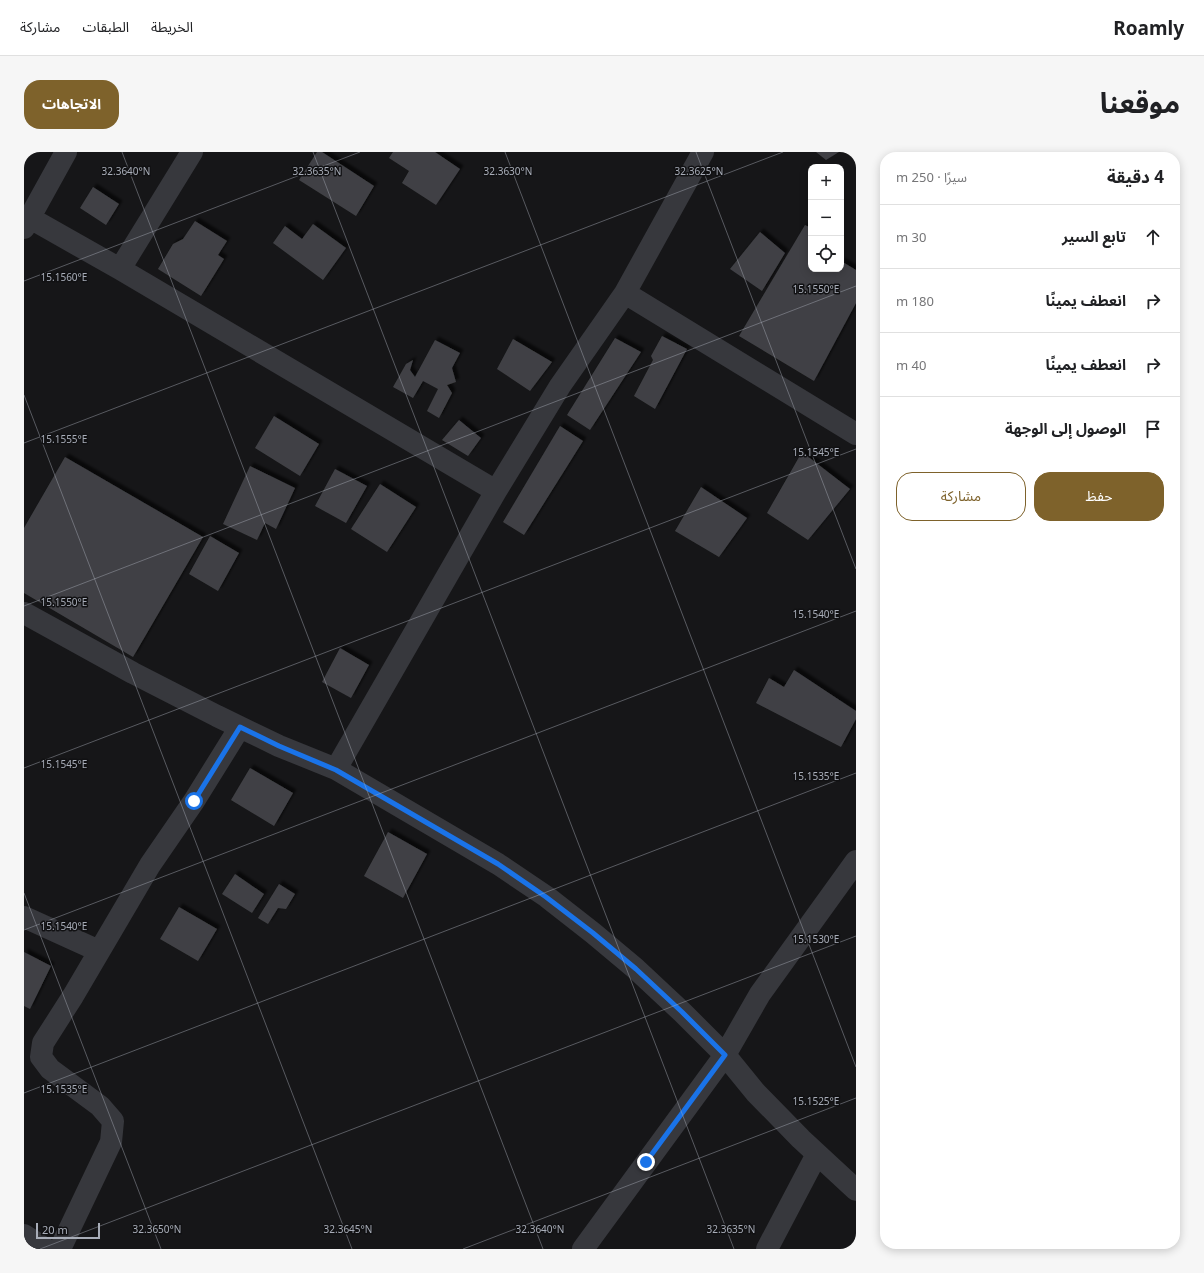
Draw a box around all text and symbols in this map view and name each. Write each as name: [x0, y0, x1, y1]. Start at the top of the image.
text: Roamly: [1113, 15, 1184, 41]
text: مشاركة: [20, 17, 60, 36]
text: الطبقات: [82, 17, 129, 36]
text: الخريطة: [151, 17, 193, 36]
button: الاتجاهات: [24, 80, 119, 129]
text: موقعنا: [1100, 83, 1180, 121]
text: 32.3640°N: [102, 164, 150, 178]
text: 32.3635°N: [293, 164, 341, 178]
text: 32.3630°N: [484, 164, 532, 178]
text: 32.3625°N: [675, 164, 723, 178]
map controls: [808, 164, 844, 272]
button: +: [808, 164, 844, 200]
text: 4 دقيقة: [1107, 165, 1164, 188]
text: سيرًا · 250 m: [896, 168, 967, 186]
button: −: [808, 200, 844, 236]
text: تابع السير: [1062, 226, 1126, 246]
icon: ahead: [1142, 226, 1164, 248]
text: 30 m: [896, 228, 926, 246]
button: locate: [808, 236, 844, 272]
text: 15.1560°E: [41, 270, 87, 284]
text: 15.1550°E: [793, 282, 839, 296]
text: انعطف يمينًا: [1045, 290, 1126, 310]
icon: right: [1142, 290, 1164, 312]
text: 180 m: [896, 292, 934, 310]
text: انعطف يمينًا: [1045, 354, 1126, 374]
icon: right: [1142, 354, 1164, 376]
text: 40 m: [896, 356, 926, 374]
text: الوصول إلى الوجهة: [1005, 418, 1126, 438]
icon: arrive: [1142, 418, 1164, 440]
text: 15.1555°E: [41, 432, 87, 446]
text: 15.1545°E: [793, 445, 839, 459]
button: مشاركة: [896, 472, 1026, 521]
button: حفظ: [1034, 472, 1164, 521]
text: 15.1550°E: [41, 595, 87, 609]
text: 15.1540°E: [793, 607, 839, 621]
text: 15.1545°E: [41, 757, 87, 771]
text: 15.1535°E: [793, 769, 839, 783]
route start: [185, 792, 203, 810]
text: 15.1540°E: [41, 919, 87, 933]
text: 15.1530°E: [793, 932, 839, 946]
text: 15.1535°E: [41, 1082, 87, 1096]
text: 15.1525°E: [793, 1094, 839, 1108]
route end: [637, 1153, 655, 1171]
scale bar: [36, 1221, 100, 1240]
text: 20 m: [42, 1222, 68, 1237]
text: 32.3650°N: [133, 1222, 181, 1236]
text: 32.3645°N: [324, 1222, 372, 1236]
text: 32.3640°N: [516, 1222, 564, 1236]
text: 32.3635°N: [707, 1222, 755, 1236]

